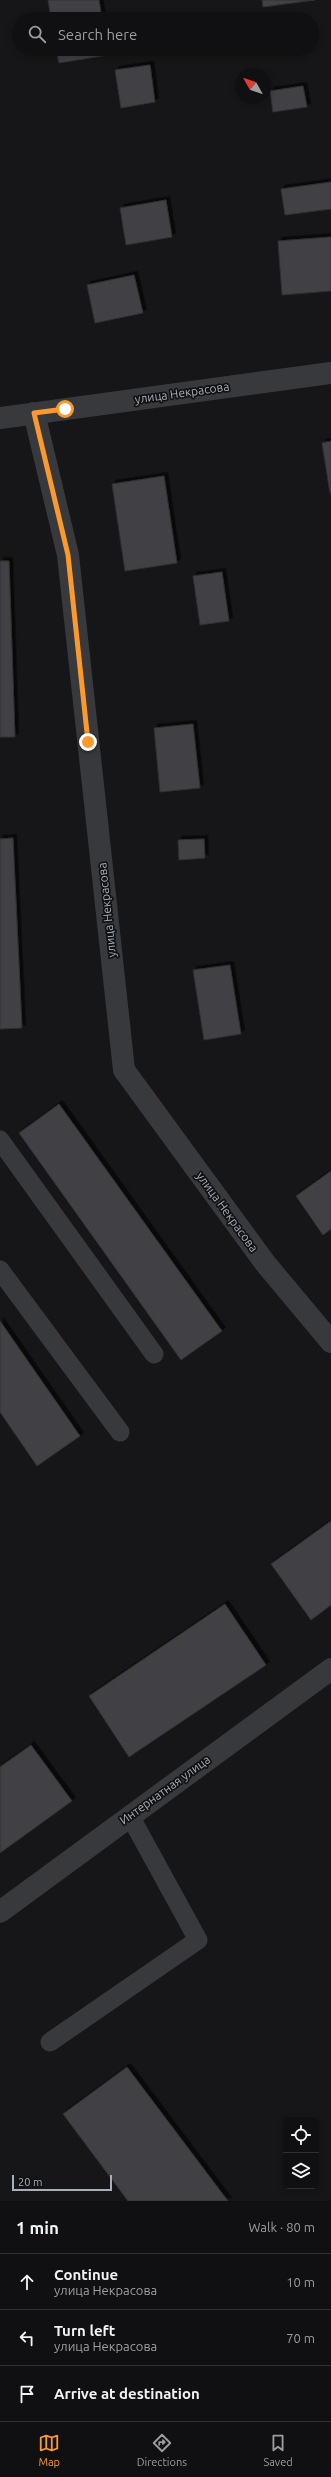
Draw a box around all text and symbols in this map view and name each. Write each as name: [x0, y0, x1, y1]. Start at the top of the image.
search box: [12, 12, 319, 56]
icon: search: [26, 23, 48, 45]
text: Search here: [58, 26, 137, 43]
north arrow: [235, 68, 271, 104]
street label: улица Некрасова: [134, 379, 230, 406]
route start: [56, 400, 74, 418]
route end: [79, 733, 97, 751]
street label: улица Некрасова: [95, 862, 118, 958]
street label: улица Некрасова: [194, 1169, 261, 1254]
street label: Интернатная улица: [117, 1753, 212, 1827]
map controls: [283, 2117, 319, 2189]
button: locate: [283, 2117, 319, 2153]
button: layers: [283, 2153, 319, 2189]
scale bar: [12, 2173, 112, 2192]
text: 20 m: [18, 2176, 42, 2188]
text: 1 min: [16, 2218, 59, 2237]
text: Walk · 80 m: [249, 2220, 315, 2234]
text: Continue: [54, 2266, 118, 2283]
icon: ahead: [16, 2271, 38, 2293]
text: 10 m: [286, 2275, 315, 2289]
text: улица Некрасова: [54, 2283, 157, 2297]
text: Turn left: [54, 2322, 115, 2339]
icon: left: [16, 2327, 38, 2349]
text: 70 m: [286, 2331, 315, 2345]
text: улица Некрасова: [54, 2339, 157, 2353]
icon: arrive: [16, 2383, 38, 2405]
text: Arrive at destination: [54, 2385, 200, 2402]
tab: Map: [38, 2432, 60, 2468]
tab: Directions: [137, 2432, 187, 2468]
tab: Saved: [263, 2432, 293, 2468]

